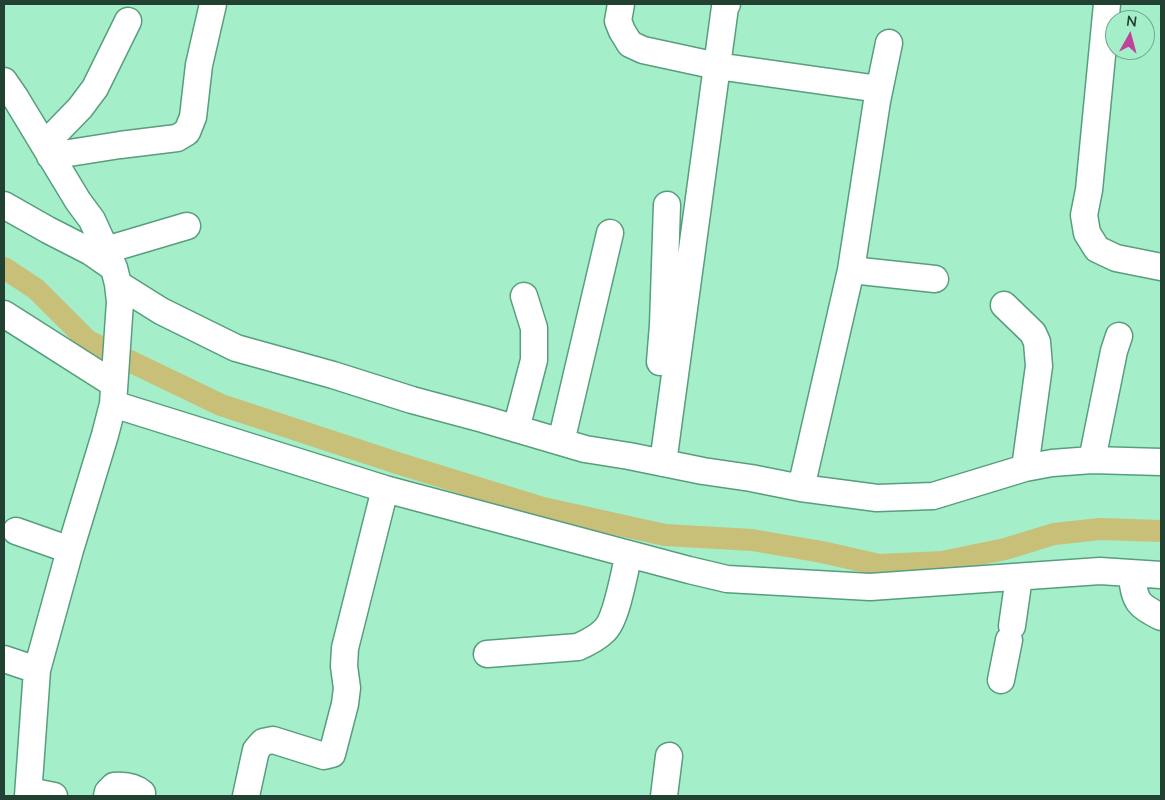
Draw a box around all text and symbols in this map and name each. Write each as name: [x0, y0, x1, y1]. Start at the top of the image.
north arrow: [1105, 10, 1155, 60]
text: N: [1125, 12, 1138, 30]

